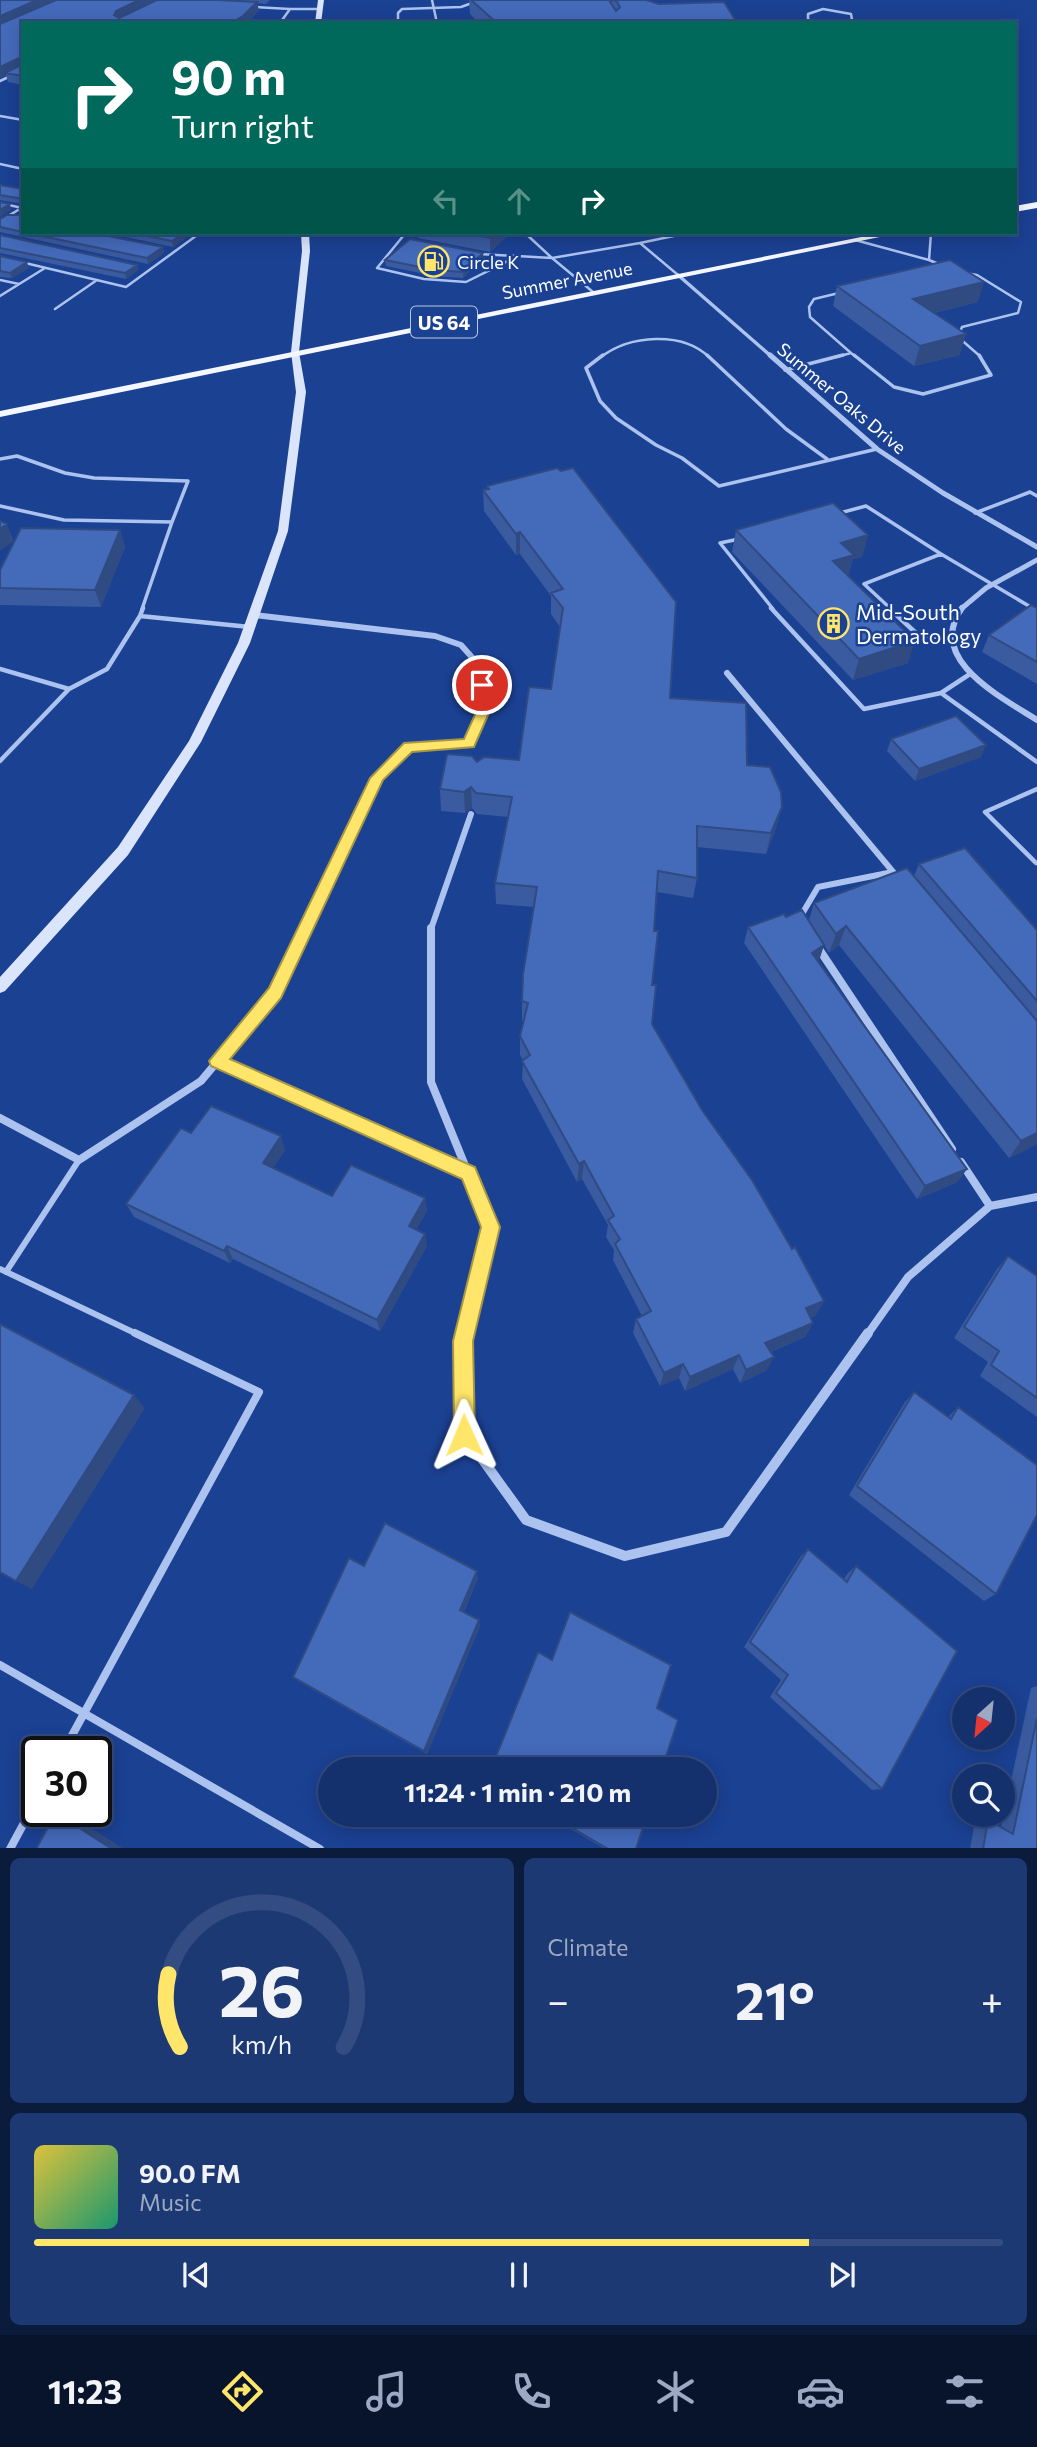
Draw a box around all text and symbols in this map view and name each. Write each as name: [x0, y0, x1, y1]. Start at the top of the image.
text: 90 m: [171, 45, 286, 105]
icon: right: [56, 49, 147, 140]
text: Turn right: [171, 105, 314, 145]
icon: left: [427, 182, 465, 220]
icon: ahead: [500, 182, 538, 220]
icon: right: [573, 182, 611, 220]
fuel station icon: Circle K: [417, 245, 451, 279]
place label: Circle K: [457, 251, 519, 273]
street label: Summer Avenue: [500, 257, 634, 303]
road number: US 64: [411, 306, 477, 338]
street label: Summer Oaks Drive: [773, 338, 911, 458]
place label: Mid-South Dermatology: [856, 599, 982, 648]
building icon: Mid-South Dermatology: [816, 606, 850, 640]
pin: [452, 655, 512, 715]
icon: arrive: [463, 666, 501, 704]
position arrow: [427, 1398, 501, 1472]
north arrow: [952, 1687, 1015, 1750]
map controls: [952, 1687, 1015, 1827]
speed limit sign: 30: [21, 1736, 112, 1827]
button: search: [952, 1764, 1015, 1827]
text: 11:24 · 1 min · 210 m: [404, 1776, 631, 1807]
text: Climate: [548, 1933, 629, 1961]
text: 26: [219, 1943, 305, 2032]
text: 21°: [735, 1967, 815, 2031]
text: −: [548, 1976, 569, 2023]
text: +: [981, 1976, 1003, 2023]
text: km/h: [231, 2028, 292, 2058]
text: 90.0 FM: [139, 2157, 241, 2188]
text: Music: [139, 2188, 202, 2216]
icon: previous: [177, 2256, 215, 2294]
icon: pause: [500, 2256, 538, 2294]
icon: next: [823, 2256, 861, 2294]
icon: directions: [218, 2367, 267, 2416]
icon: music: [362, 2367, 411, 2416]
icon: phone: [507, 2367, 556, 2416]
icon: climate: [651, 2367, 700, 2416]
icon: car: [796, 2367, 845, 2416]
icon: filters: [940, 2367, 989, 2416]
text: 11:23: [48, 2371, 122, 2411]

